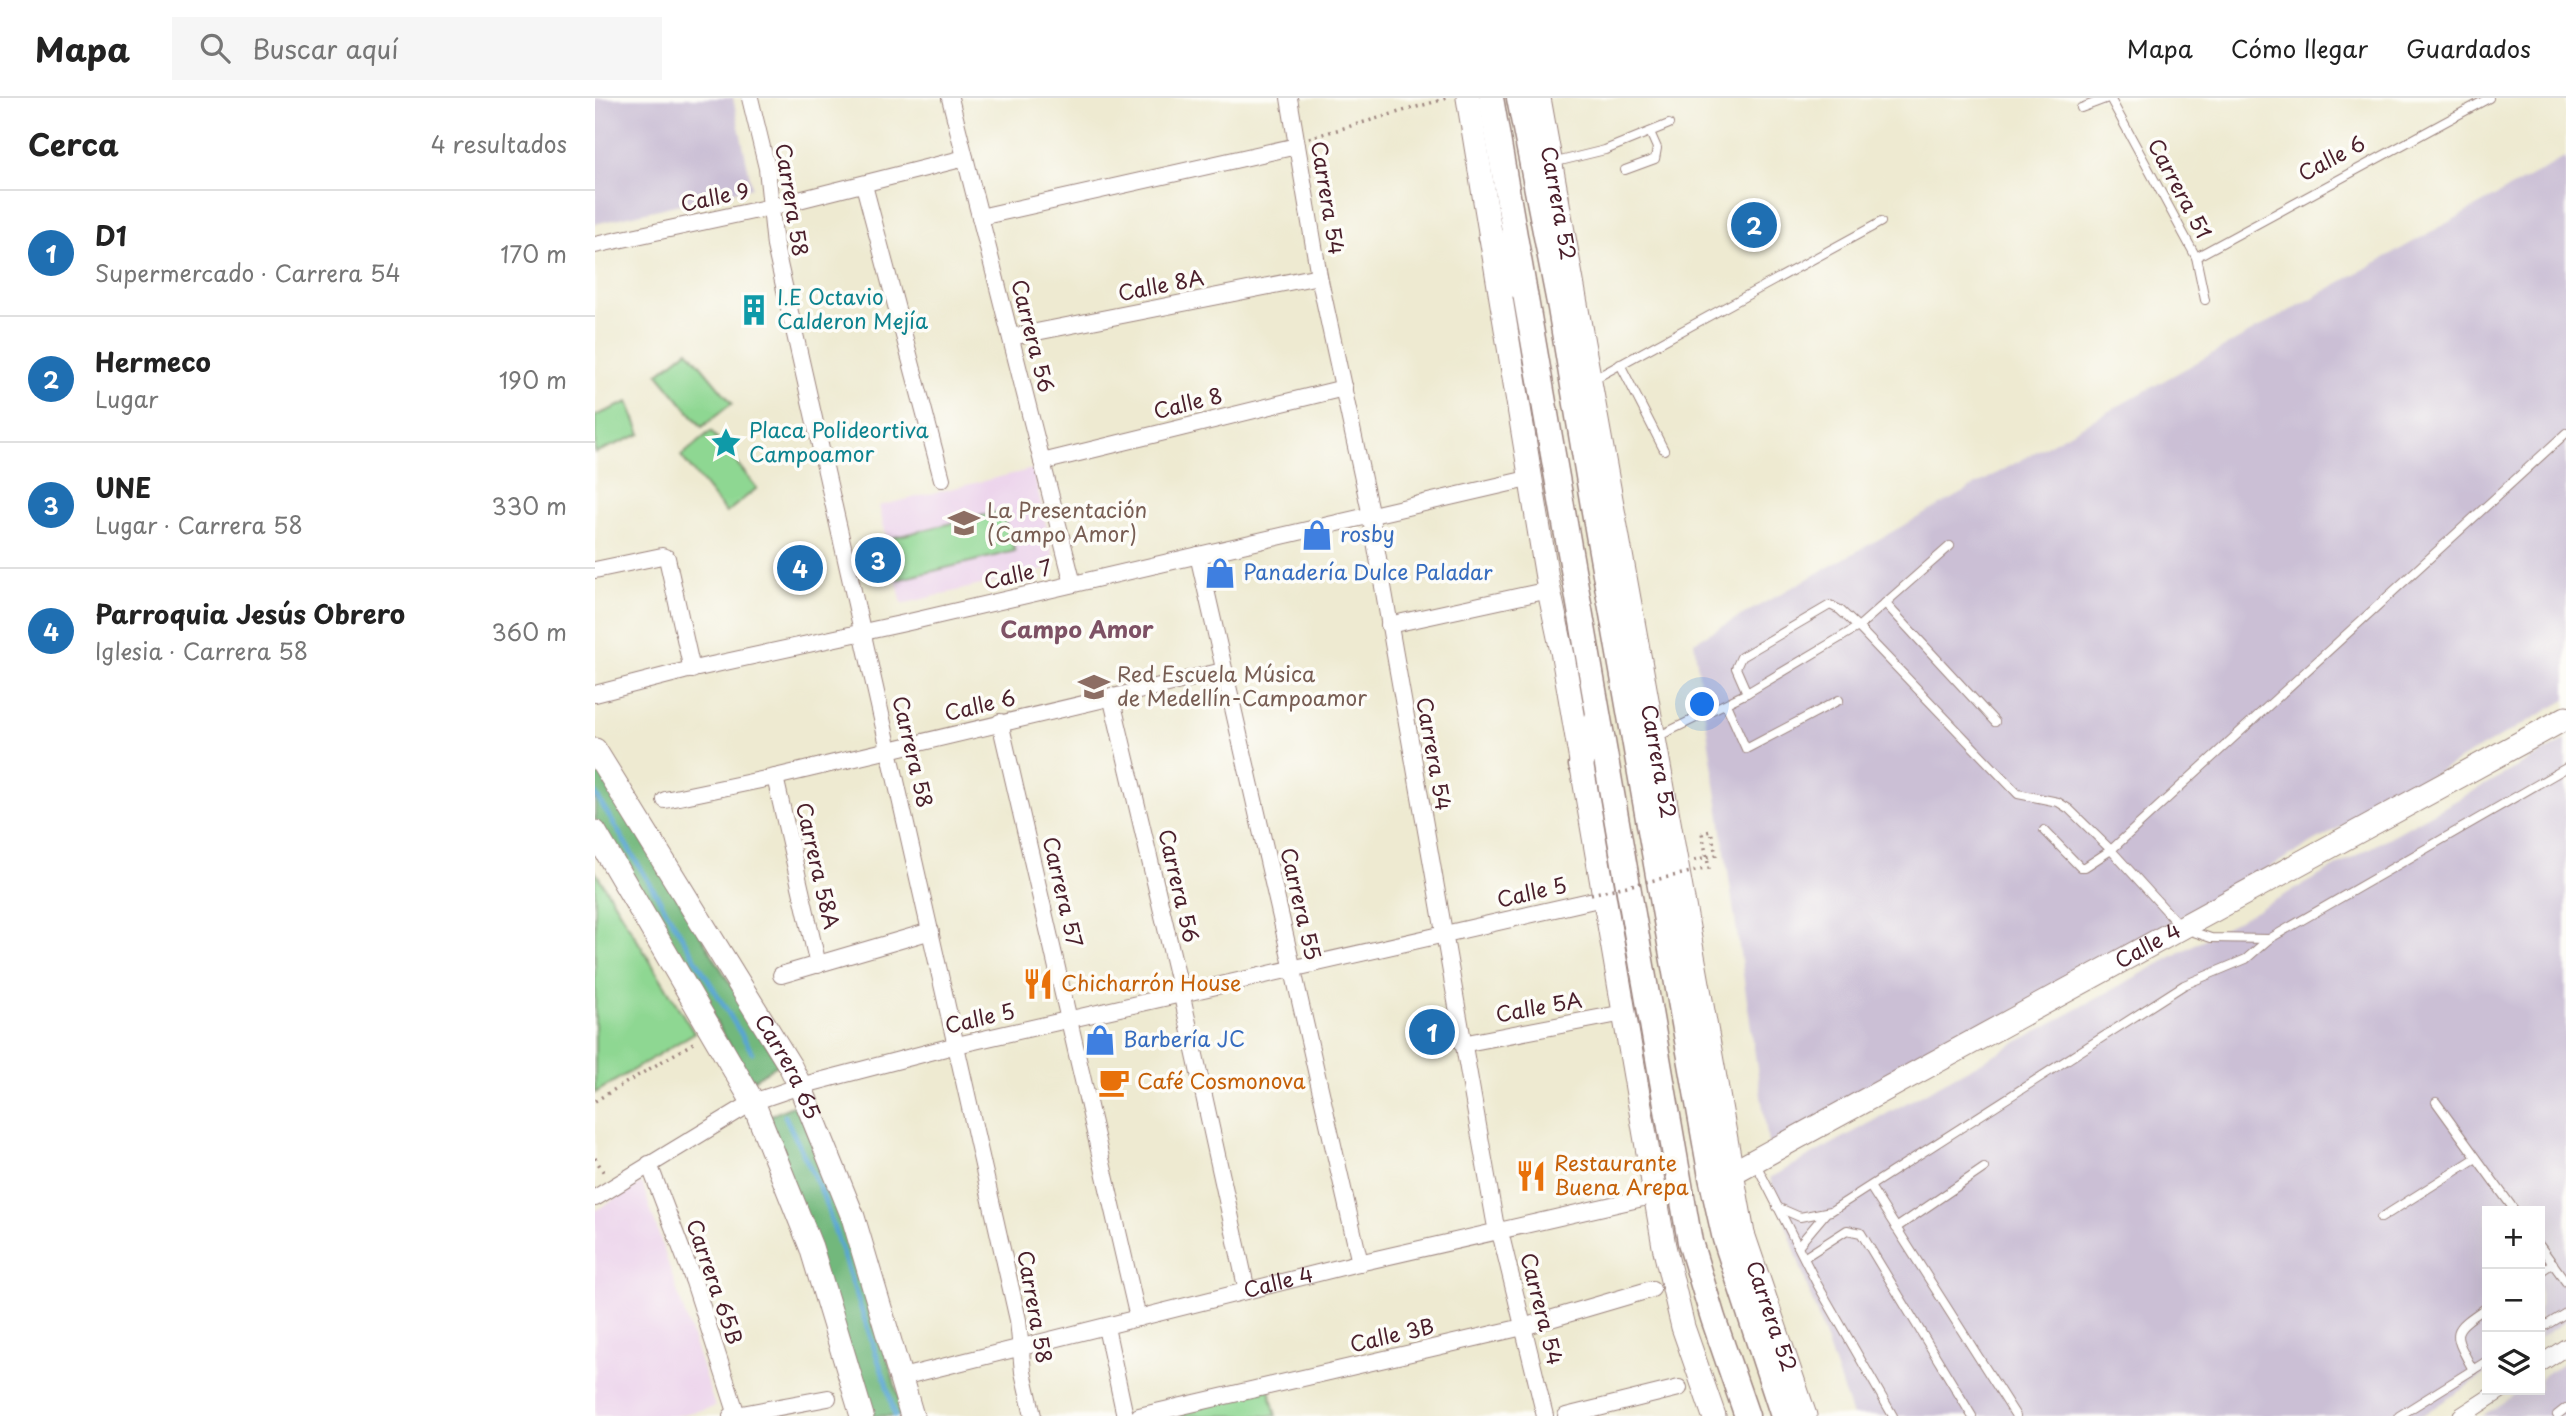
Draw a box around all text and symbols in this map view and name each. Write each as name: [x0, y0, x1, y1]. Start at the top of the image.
search box: [172, 17, 662, 80]
text: Mapa: [35, 23, 130, 73]
icon: search: [196, 29, 234, 67]
text: Buscar aquí: [252, 29, 398, 68]
text: Mapa: [2127, 30, 2193, 66]
text: Cómo llegar: [2231, 30, 2368, 66]
text: Guardados: [2406, 30, 2531, 66]
text: Cerca: [28, 121, 119, 166]
text: 4 resultados: [431, 126, 567, 161]
street label: Calle 6: [2292, 126, 2370, 188]
street label: Carrera 51: [2141, 132, 2221, 244]
street label: Carrera 54: [1304, 138, 1354, 257]
street label: Carrera 58: [768, 141, 818, 259]
street label: Carrera 52: [1534, 143, 1586, 262]
street label: Calle 9: [677, 173, 752, 219]
pin: 2: [1731, 199, 1777, 251]
text: D1: [95, 216, 127, 255]
text: 1: [46, 236, 57, 271]
text: 170 m: [500, 236, 567, 271]
text: Supermercado · Carrera 54: [95, 255, 401, 290]
street label: Calle 8A: [1115, 260, 1206, 308]
street label: Carrera 56: [1004, 276, 1063, 395]
place label: I.E Octavio Calderon Mejía: [777, 280, 928, 336]
building icon: I.E Octavio Calderon Mejía: [737, 293, 771, 327]
text: Hermeco: [95, 342, 211, 381]
text: 2: [43, 362, 59, 397]
text: 190 m: [499, 362, 567, 397]
street label: Calle 8: [1150, 378, 1225, 426]
text: Lugar: [95, 381, 158, 416]
place label: Placa Polideortiva Campoamor: [749, 413, 929, 469]
place icon: Placa Polideortiva Campoamor: [709, 426, 743, 460]
text: UNE: [95, 468, 151, 507]
text: 3: [43, 488, 59, 523]
text: 330 m: [491, 488, 567, 523]
place label: La Presentación (Campo Amor): [987, 493, 1147, 549]
school or university icon: La Presentación (Campo Amor): [947, 506, 981, 540]
text: Lugar · Carrera 58: [95, 507, 303, 542]
place label: rosby: [1340, 517, 1395, 549]
shop icon: rosby: [1300, 518, 1334, 552]
pin: 3: [855, 534, 901, 586]
pin: 4: [777, 542, 823, 594]
street label: Calle 7: [980, 550, 1055, 596]
place label: Panadería Dulce Paladar: [1243, 555, 1493, 587]
shop icon: Panadería Dulce Paladar: [1203, 556, 1237, 590]
text: Parroquia Jesús Obrero: [95, 594, 405, 633]
district label: Campo Amor: [1000, 611, 1154, 646]
text: 4: [43, 614, 59, 649]
text: 360 m: [492, 614, 567, 649]
text: Iglesia · Carrera 58: [95, 633, 308, 668]
place label: Red Escuela Música de Medellín-Campoamor: [1117, 657, 1367, 713]
school or university icon: Red Escuela Música de Medellín-Campoamor: [1077, 670, 1111, 704]
street label: Calle 6: [941, 680, 1018, 728]
your location: [1685, 687, 1719, 721]
street label: Carrera 58: [886, 692, 942, 811]
street label: Carrera 54: [1409, 694, 1461, 813]
street label: Carrera 52: [1634, 701, 1686, 821]
street label: Carrera 58A: [789, 799, 849, 932]
street label: Carrera 56: [1151, 826, 1209, 945]
street label: Carrera 57: [1036, 833, 1092, 950]
street label: Carrera 55: [1273, 844, 1330, 963]
street label: Calle 5: [1493, 868, 1570, 915]
street label: Calle 4: [2108, 913, 2186, 975]
place label: Chicharrón House: [1061, 966, 1242, 998]
restaurant icon: Chicharrón House: [1021, 967, 1055, 1001]
street label: Calle 5A: [1493, 983, 1584, 1029]
street label: Calle 5: [941, 994, 1018, 1041]
pin: 1: [1409, 1006, 1455, 1058]
street label: Carrera 65: [748, 1007, 830, 1124]
place label: Barbería JC: [1123, 1022, 1245, 1054]
shop icon: Barbería JC: [1083, 1023, 1117, 1057]
place label: Café Cosmonova: [1137, 1064, 1306, 1096]
cafe icon: Café Cosmonova: [1097, 1065, 1131, 1099]
place label: Restaurante Buena Arepa: [1554, 1146, 1689, 1202]
restaurant icon: Restaurante Buena Arepa: [1514, 1159, 1548, 1193]
map controls: [2482, 1206, 2545, 1395]
button: +: [2482, 1206, 2545, 1269]
street label: Carrera 65B: [680, 1214, 752, 1348]
street label: Carrera 58: [1010, 1248, 1062, 1366]
street label: Carrera 54: [1514, 1249, 1572, 1368]
street label: Carrera 52: [1739, 1256, 1807, 1375]
street label: Calle 4: [1240, 1257, 1316, 1305]
button: −: [2482, 1269, 2545, 1332]
street label: Calle 3B: [1346, 1309, 1437, 1359]
button: layers: [2482, 1332, 2545, 1395]

